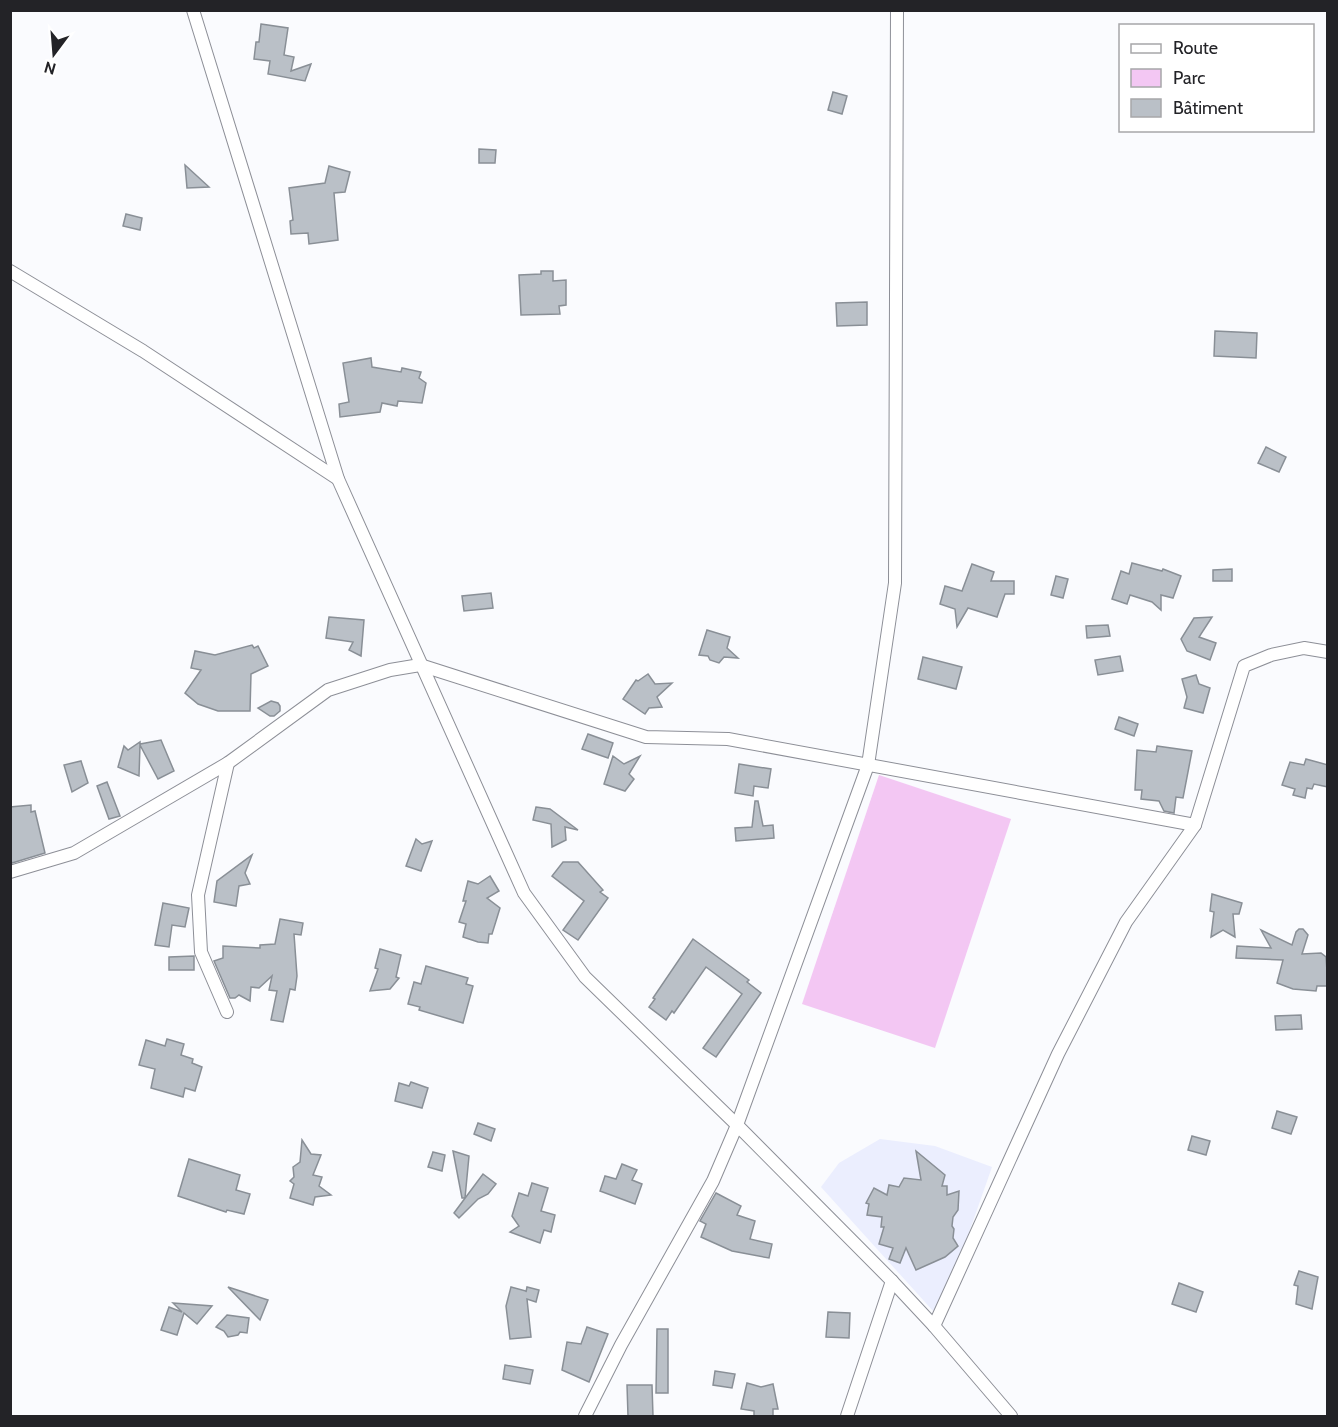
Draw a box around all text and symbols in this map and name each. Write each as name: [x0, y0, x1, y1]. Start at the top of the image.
north arrow: [24, 24, 84, 84]
legend: [1119, 24, 1314, 132]
text: Route: [1173, 37, 1218, 59]
text: N: [42, 57, 58, 79]
text: Parc: [1173, 67, 1205, 89]
text: Bâtiment: [1173, 97, 1243, 119]

